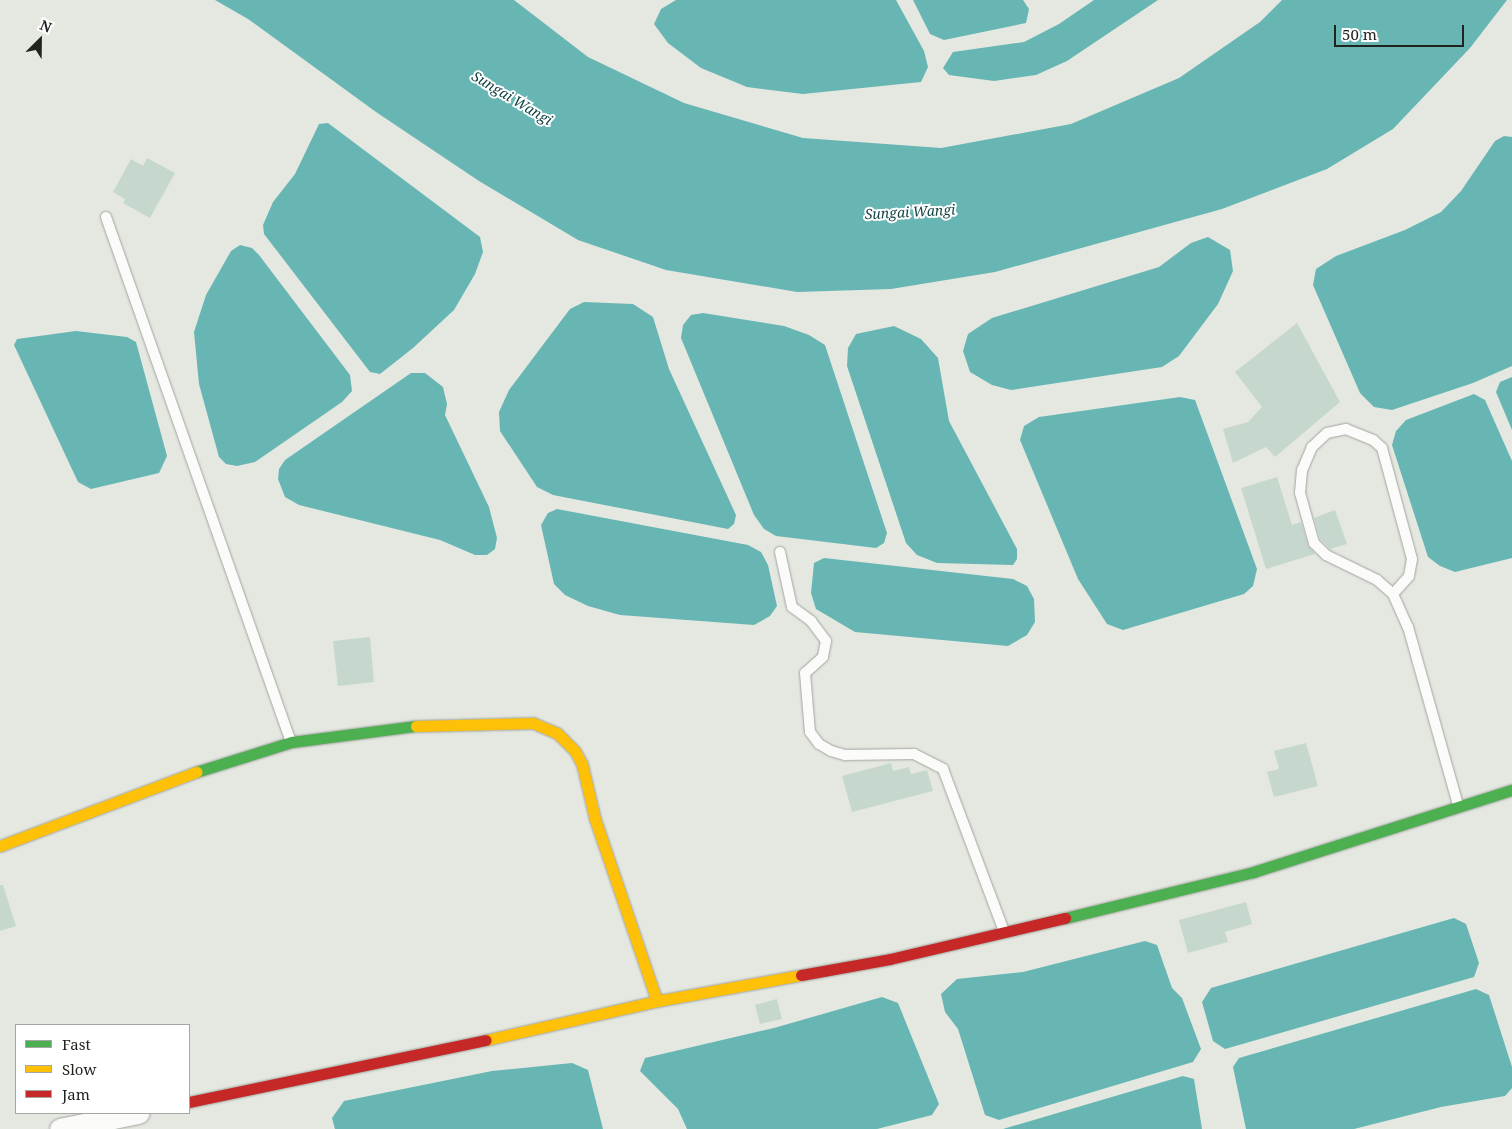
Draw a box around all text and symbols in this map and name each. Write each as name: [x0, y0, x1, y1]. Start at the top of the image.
north arrow: [15, 15, 65, 65]
text: N: [37, 15, 55, 37]
scale bar: [1337, 15, 1467, 47]
text: 50 m: [1342, 24, 1377, 44]
water label: Sungai Wangi: [469, 67, 555, 129]
water label: Sungai Wangi: [864, 201, 956, 223]
legend: [15, 1024, 190, 1114]
text: Fast: [62, 1034, 91, 1054]
text: Slow: [62, 1059, 96, 1079]
text: Jam: [62, 1084, 90, 1104]

